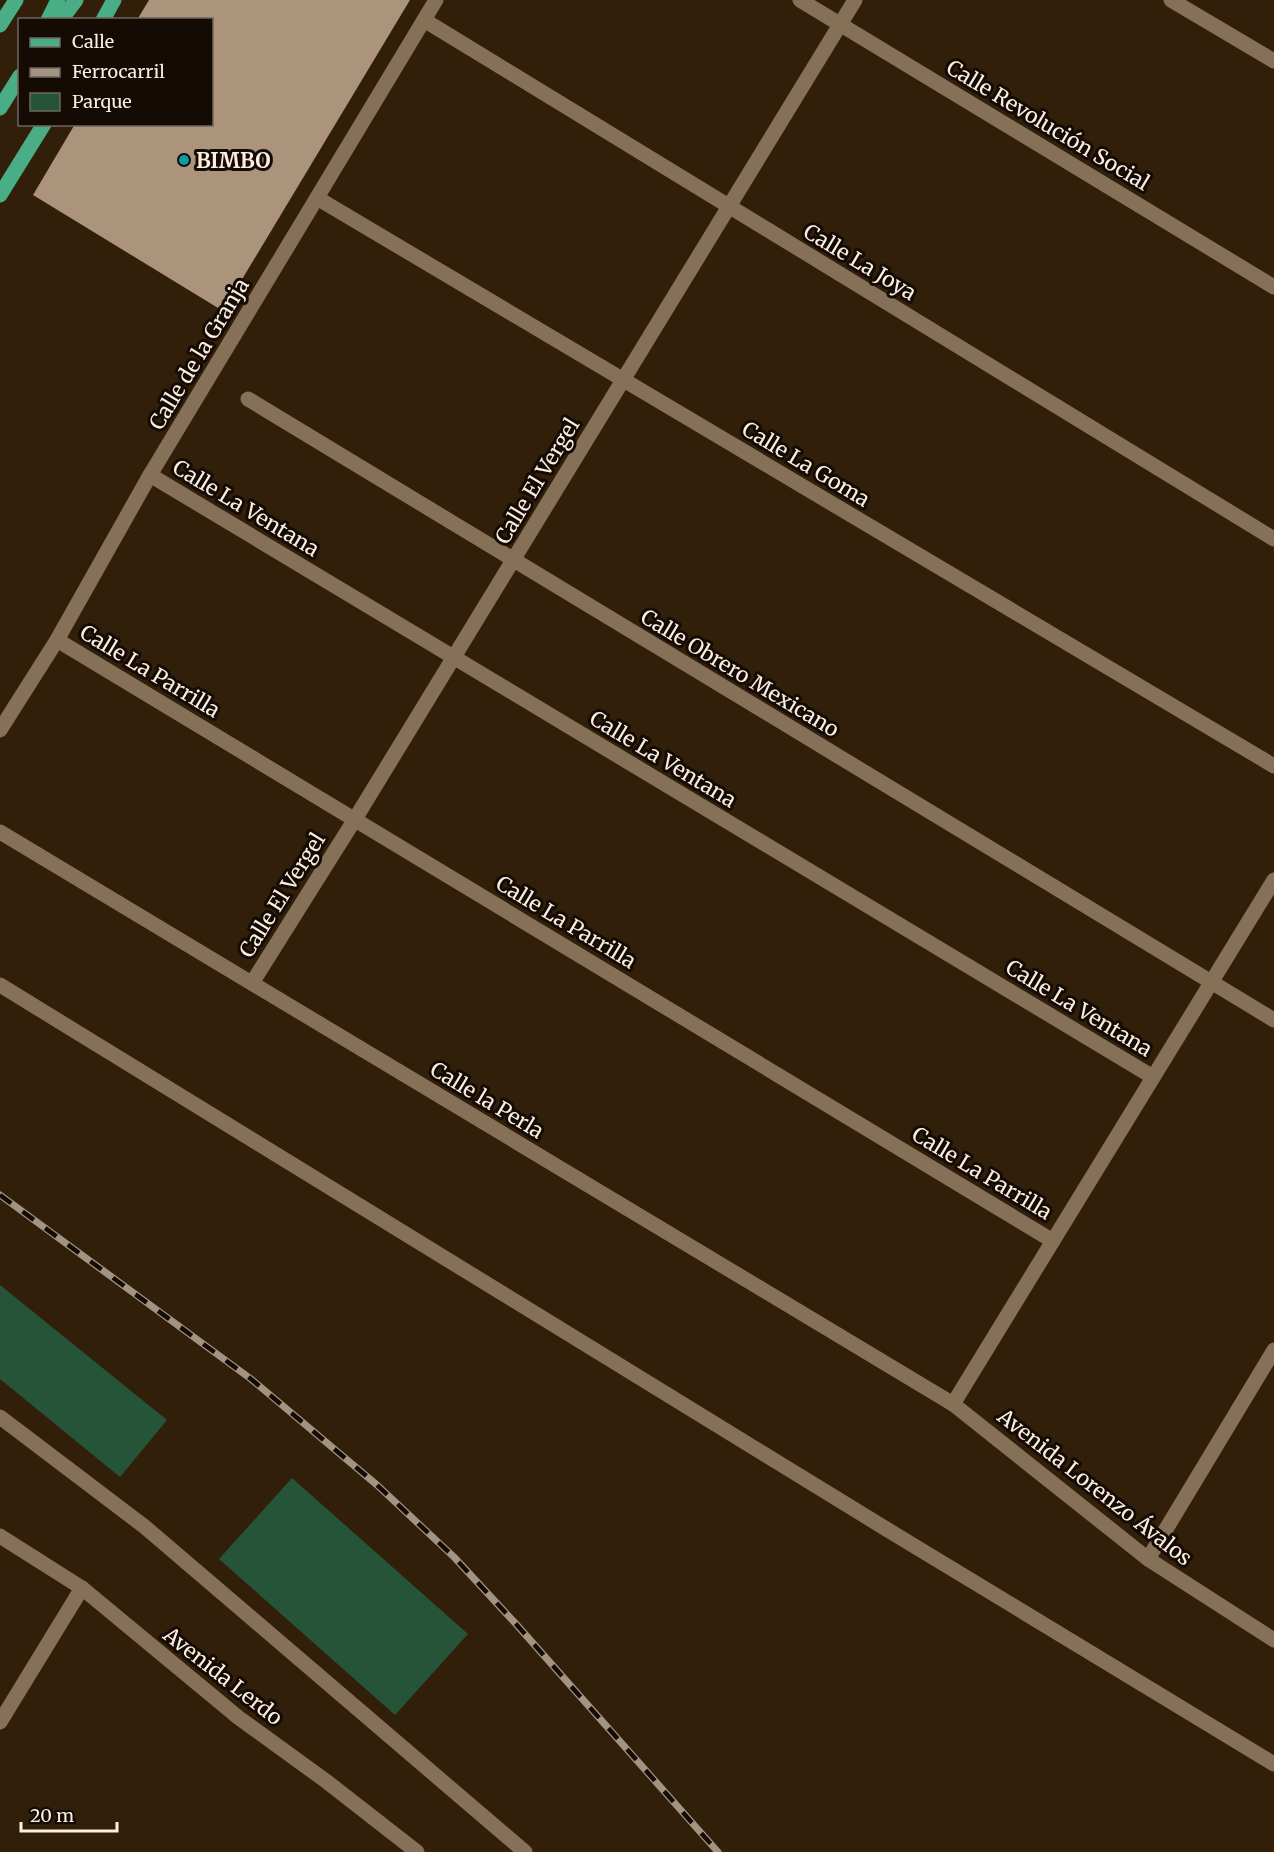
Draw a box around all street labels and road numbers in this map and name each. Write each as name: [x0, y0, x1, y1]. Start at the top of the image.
street label: Calle Revolución Social: [942, 54, 1155, 197]
street label: Calle La Joya: [799, 218, 921, 306]
street label: Calle de la Granja: [143, 273, 255, 435]
street label: Calle El Vergel: [489, 413, 585, 549]
street label: Calle La Goma: [737, 415, 875, 513]
street label: Calle La Ventana: [168, 454, 324, 562]
street label: Calle Obrero Mexicano: [636, 603, 844, 743]
street label: Calle La Parrilla: [75, 619, 225, 723]
street label: Calle La Ventana: [585, 705, 741, 813]
street label: Calle El Vergel: [233, 827, 331, 962]
street label: Calle La Parrilla: [491, 870, 641, 974]
street label: Calle La Ventana: [1001, 954, 1157, 1062]
street label: Calle la Perla: [425, 1056, 549, 1144]
street label: Calle La Parrilla: [907, 1121, 1057, 1225]
street label: Avenida Lorenzo Ávalos: [992, 1401, 1198, 1571]
street label: Avenida Lerdo: [157, 1620, 288, 1731]

